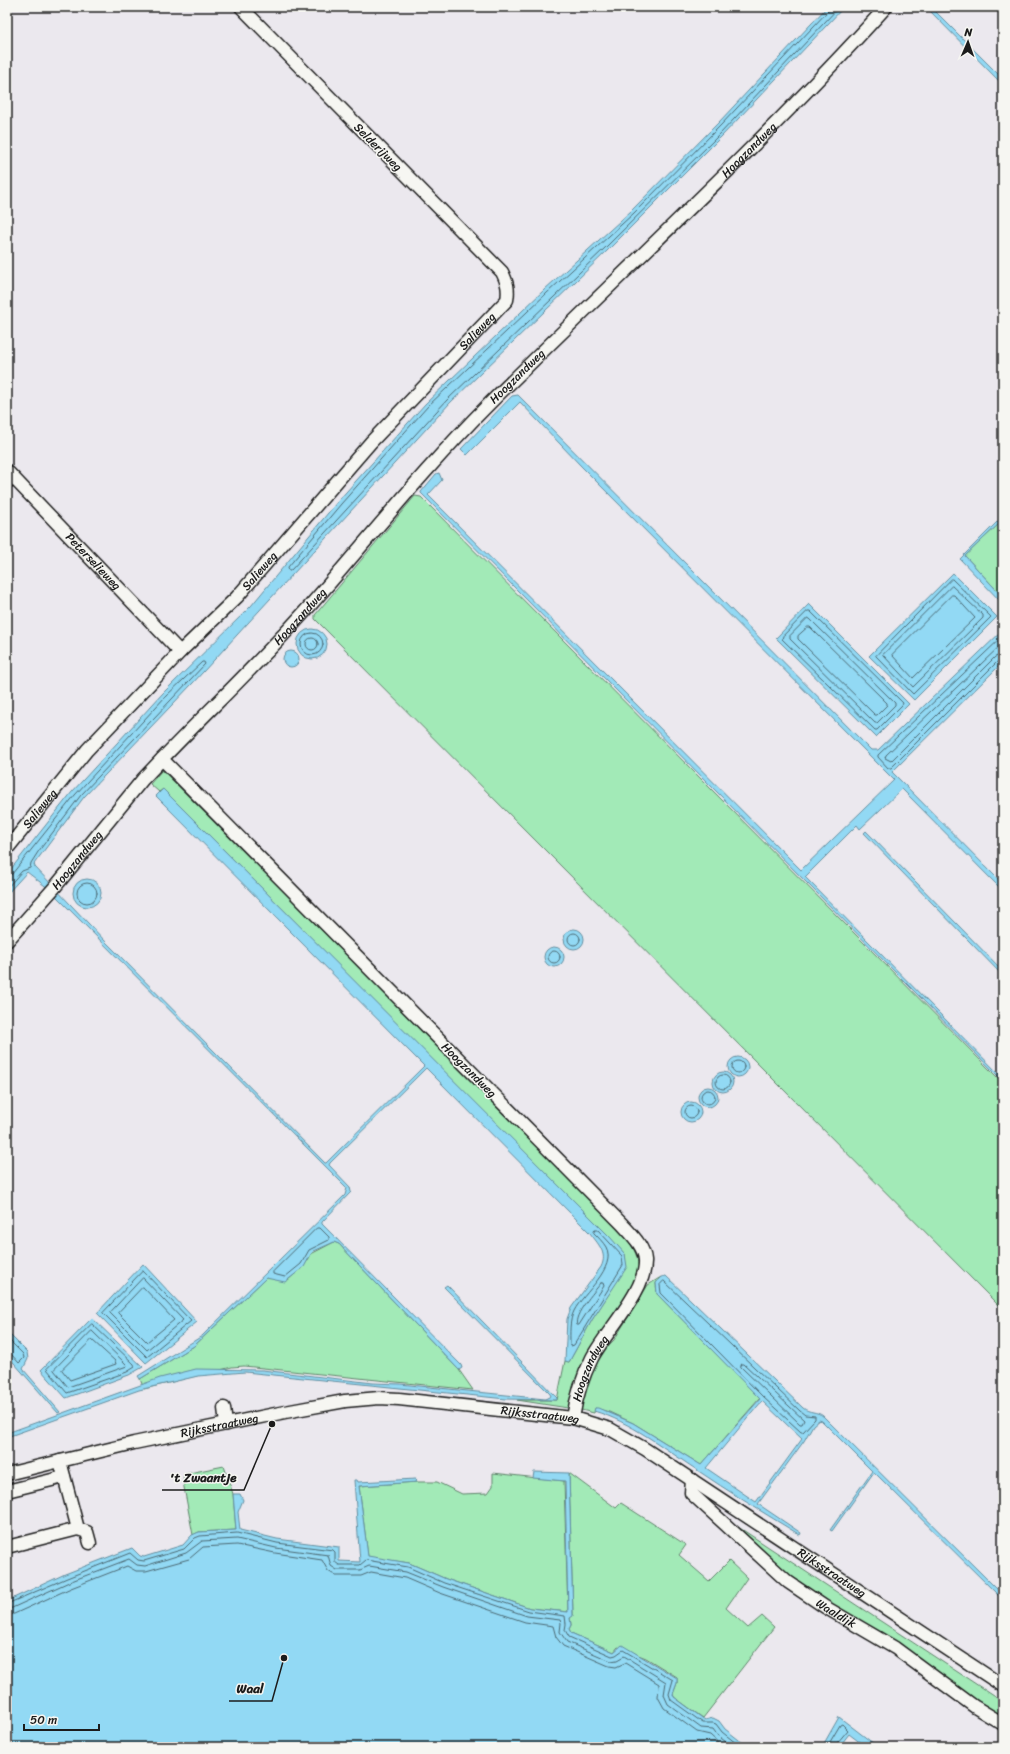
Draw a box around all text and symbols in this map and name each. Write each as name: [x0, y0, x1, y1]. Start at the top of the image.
north arrow: [948, 22, 988, 62]
text: N: [963, 23, 973, 42]
street label: Selderijweg: [348, 117, 408, 177]
street label: Hoogzandweg: [716, 117, 782, 183]
street label: Salieweg: [453, 307, 501, 356]
street label: Hoogzandweg: [484, 343, 551, 409]
street label: Peterselieweg: [60, 527, 127, 596]
street label: Salieweg: [236, 546, 283, 596]
street label: Hoogzandweg: [268, 583, 332, 651]
street label: Salieweg: [16, 784, 63, 834]
street label: Hoogzandweg: [46, 825, 108, 895]
street label: Hoogzandweg: [436, 1037, 502, 1103]
street label: Hoogzandweg: [566, 1330, 615, 1404]
street label: Rijksstraatweg: [500, 1399, 582, 1430]
street label: Rijksstraatweg: [179, 1407, 260, 1444]
callout: 't Zwaantje: [162, 1465, 244, 1490]
text: 't Zwaantje: [170, 1466, 237, 1489]
street label: Rijksstraatweg: [793, 1542, 871, 1604]
street label: Waaldijk: [811, 1593, 861, 1634]
callout: Waal: [229, 1676, 272, 1701]
text: Waal: [237, 1677, 265, 1700]
scale bar: [24, 1706, 99, 1732]
text: 50 m: [30, 1709, 57, 1731]

